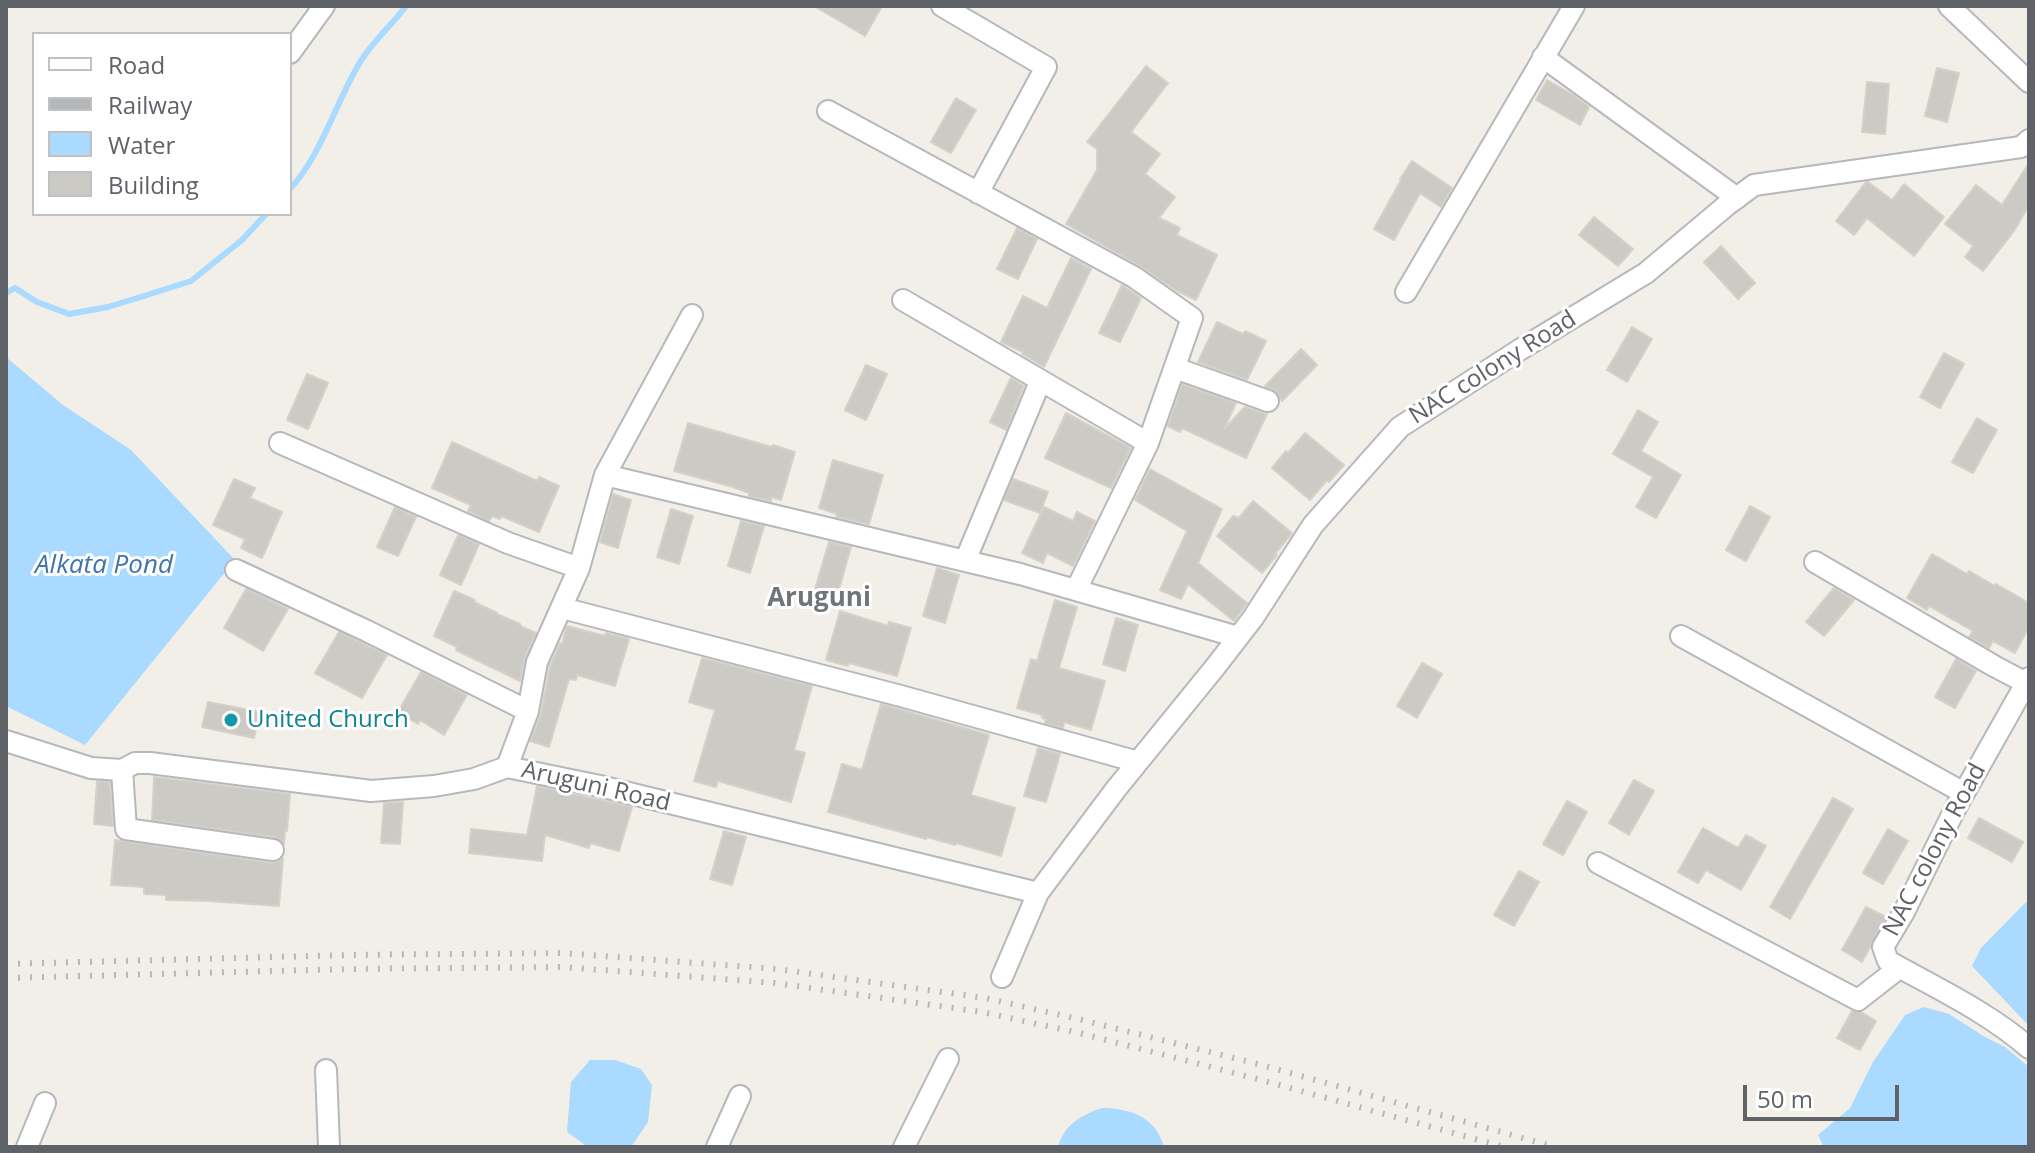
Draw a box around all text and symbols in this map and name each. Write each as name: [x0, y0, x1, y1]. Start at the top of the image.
legend: [32, 32, 292, 216]
text: Road: [108, 48, 165, 81]
text: Railway: [108, 88, 192, 121]
text: Water: [108, 128, 175, 161]
text: Building: [108, 168, 199, 201]
street label: NAC colony Road: [1404, 305, 1582, 431]
water label: Alkata Pond: [35, 550, 173, 582]
district label: Aruguni: [767, 583, 871, 615]
place label: United Church: [247, 706, 409, 734]
marker: United Church: [222, 711, 240, 729]
street label: Aruguni Road: [519, 756, 673, 818]
street label: NAC colony Road: [1877, 759, 1993, 941]
scale bar: [1747, 1069, 1903, 1119]
text: 50 m: [1757, 1082, 1813, 1115]

